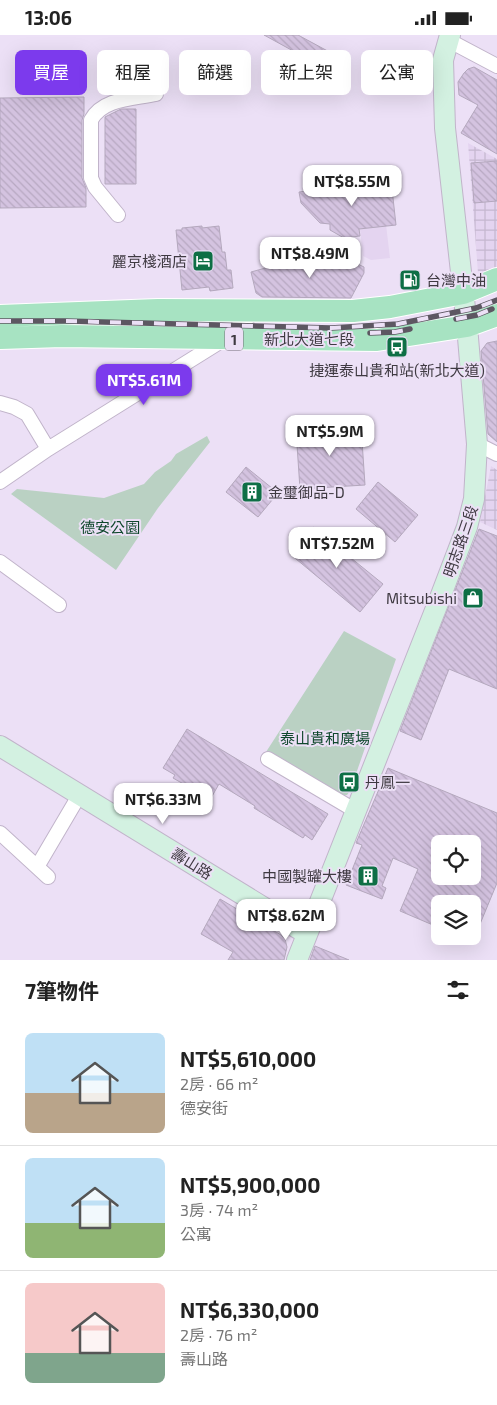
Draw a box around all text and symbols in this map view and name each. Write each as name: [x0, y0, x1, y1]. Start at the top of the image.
text: 13:06: [25, 6, 72, 29]
chip: 買屋: [15, 50, 87, 95]
chip: 租屋: [97, 50, 169, 95]
chip: 篩選: [179, 50, 251, 95]
chip: 新上架: [261, 50, 351, 95]
chip: 公寓: [361, 50, 433, 95]
pin: NT$8.55M: [300, 165, 404, 207]
text: NT$8.55M: [314, 171, 390, 190]
pin: NT$8.49M: [258, 237, 362, 279]
text: NT$8.49M: [271, 243, 349, 262]
hotel icon: 麗京棧酒店: [191, 249, 215, 273]
place label: 麗京棧酒店: [112, 252, 187, 270]
fuel station icon: 台灣中油: [398, 268, 422, 292]
place label: 台灣中油: [426, 271, 486, 289]
road number: 1: [225, 327, 243, 351]
street label: 新北大道七段: [264, 330, 354, 348]
bus stop icon: 捷運泰山貴和站(新北大道): [385, 335, 409, 359]
place label: 捷運泰山貴和站(新北大道): [309, 361, 485, 379]
pin: NT$5.61M: [92, 363, 196, 406]
text: NT$5.61M: [107, 370, 181, 389]
pin: NT$5.9M: [284, 415, 376, 457]
text: NT$5.9M: [296, 421, 364, 440]
building icon: 金璽御品-D: [240, 480, 264, 504]
place label: 金璽御品-D: [268, 483, 345, 501]
street label: 明志路三段: [439, 503, 481, 579]
park label: 德安公園: [80, 518, 140, 536]
pin: NT$7.52M: [285, 527, 389, 569]
text: NT$7.52M: [300, 533, 374, 552]
shop icon: Mitsubishi: [461, 586, 485, 610]
place label: Mitsubishi: [386, 589, 457, 607]
park label: 泰山貴和廣場: [280, 729, 370, 747]
bus stop icon: 丹鳳一: [337, 770, 361, 794]
place label: 丹鳳一: [365, 773, 410, 791]
pin: NT$6.33M: [111, 783, 215, 825]
text: NT$6.33M: [125, 789, 201, 808]
map controls: [431, 835, 481, 945]
button: locate: [431, 835, 481, 885]
street label: 壽山路: [168, 843, 216, 883]
building icon: 中國製罐大樓: [356, 864, 380, 888]
place label: 中國製罐大樓: [262, 867, 352, 885]
button: layers: [431, 895, 481, 945]
pin: NT$8.62M: [234, 899, 338, 941]
text: NT$8.62M: [247, 905, 325, 924]
icon: filters: [444, 976, 472, 1004]
text: 7筆物件: [25, 978, 99, 1003]
text: NT$5,610,000: [180, 1046, 316, 1071]
icon: home: [65, 1053, 125, 1113]
text: 2房 · 66 m²: [180, 1074, 258, 1093]
text: 德安街: [180, 1098, 228, 1117]
text: NT$5,900,000: [180, 1172, 320, 1197]
icon: home: [65, 1178, 125, 1238]
text: 3房 · 74 m²: [180, 1200, 258, 1219]
text: 公寓: [180, 1224, 212, 1243]
text: NT$6,330,000: [180, 1297, 319, 1322]
icon: home: [65, 1303, 125, 1363]
text: 2房 · 76 m²: [180, 1325, 257, 1344]
text: 壽山路: [180, 1349, 228, 1368]

